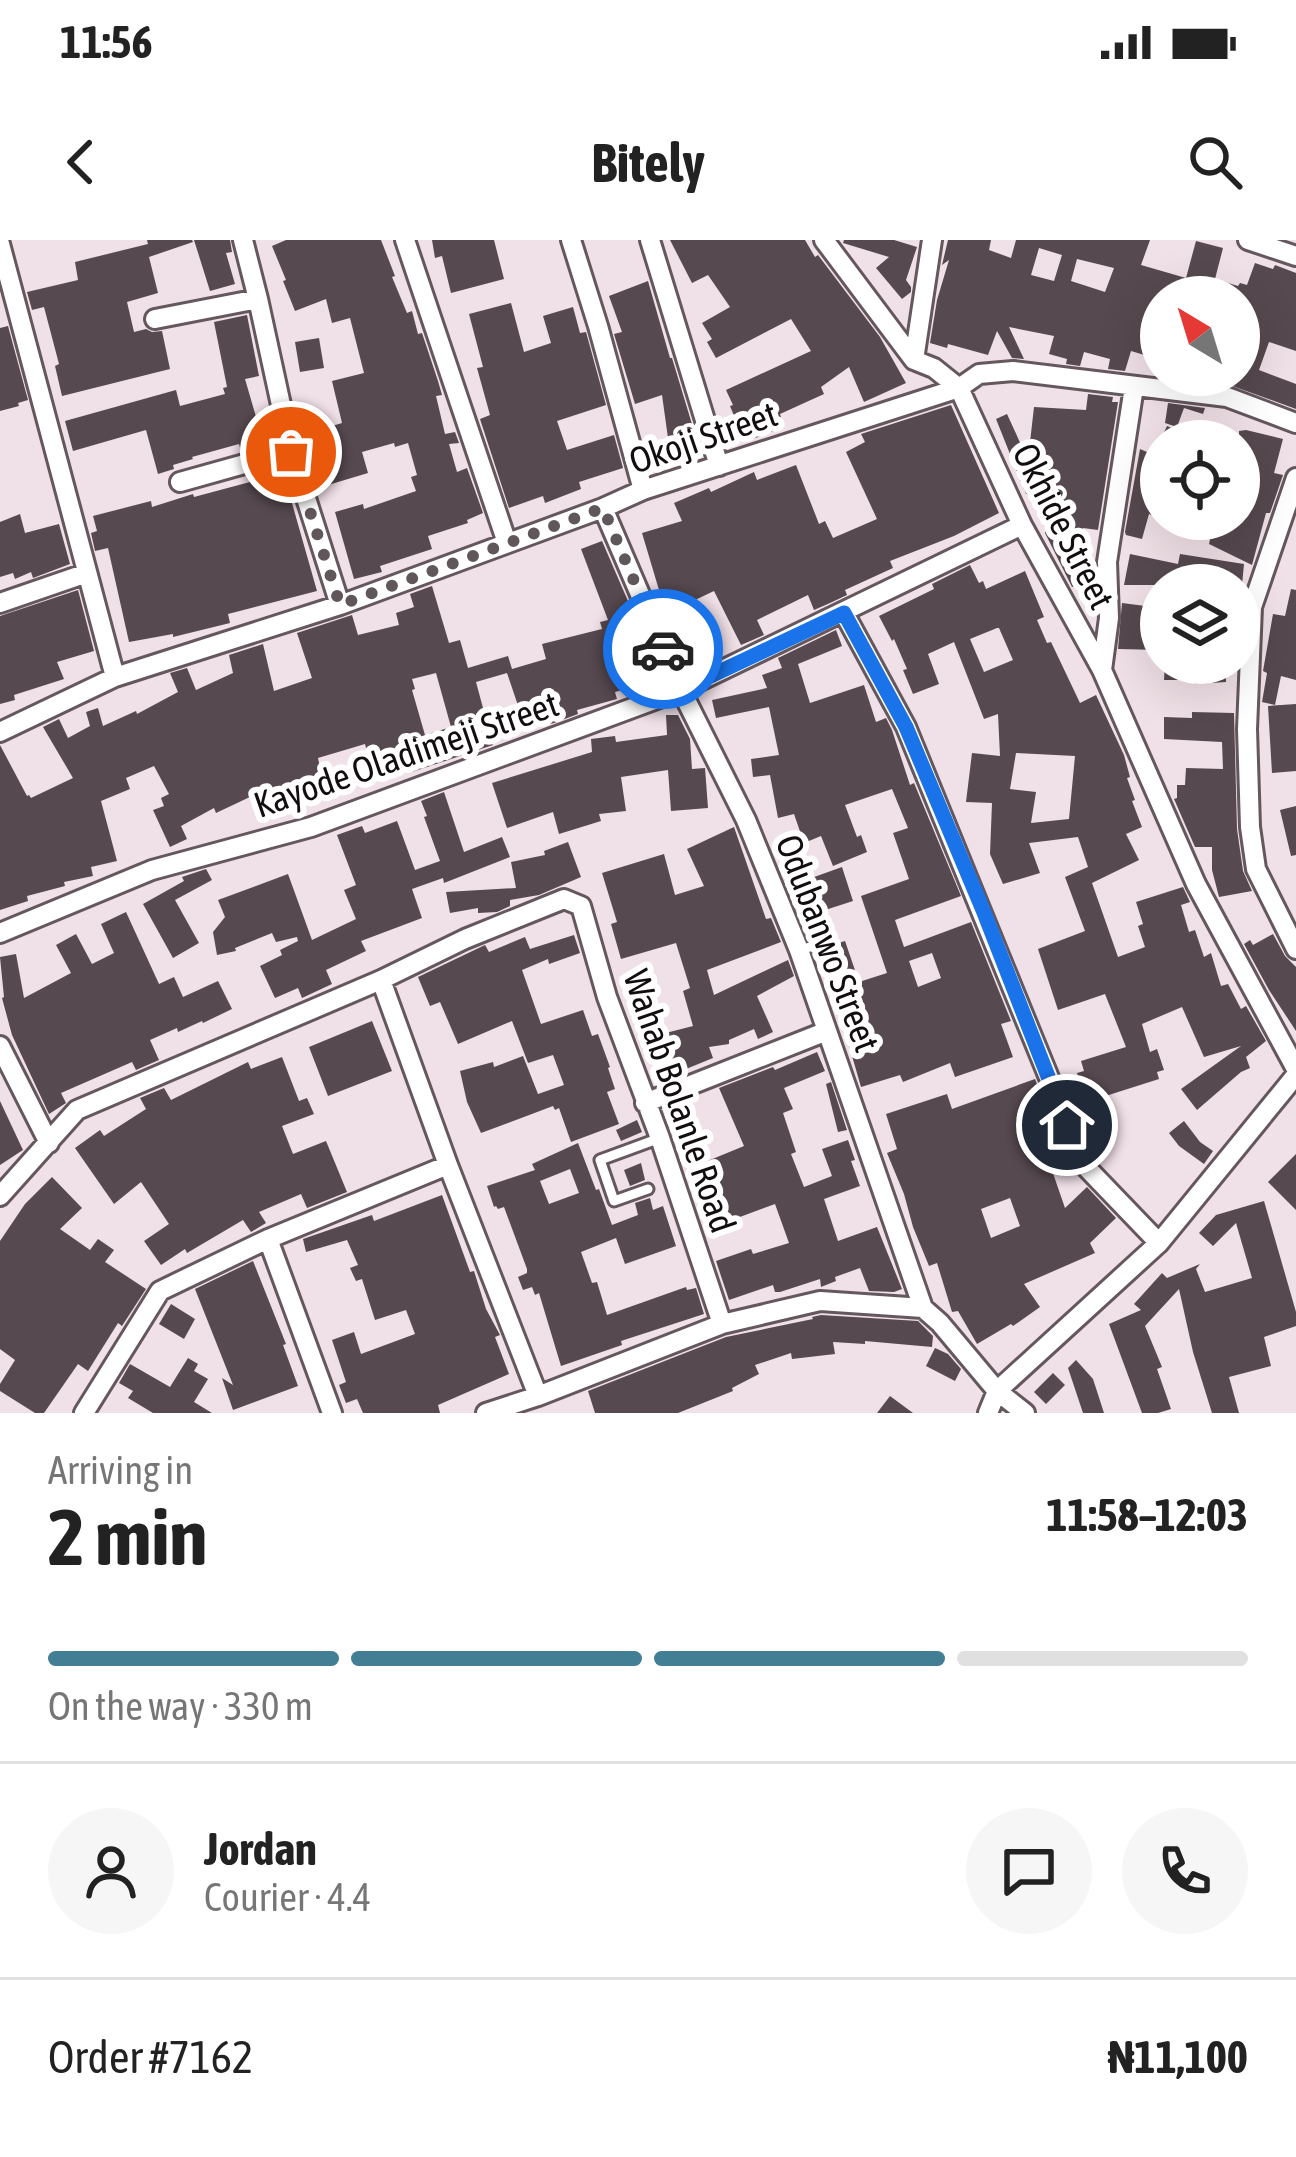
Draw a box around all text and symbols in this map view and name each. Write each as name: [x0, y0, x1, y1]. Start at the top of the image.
text: 11:56: [60, 16, 153, 68]
icon: back: [48, 129, 114, 195]
icon: search: [1182, 129, 1248, 195]
text: Bitely: [591, 132, 705, 193]
north arrow: [1140, 276, 1260, 396]
map controls: [1140, 276, 1260, 684]
street label: Okoji Street: [624, 392, 782, 482]
pin: [240, 401, 342, 503]
icon: bag: [258, 419, 324, 485]
button: locate: [1140, 420, 1260, 540]
street label: Okhide Street: [1004, 436, 1124, 616]
button: layers: [1140, 564, 1260, 684]
courier: [603, 589, 723, 709]
icon: car: [630, 616, 696, 682]
street label: Kayode Oladimeji Street: [248, 682, 564, 826]
street label: Odubanwo Street: [767, 829, 889, 1057]
street label: Wahab Bolanle Road: [615, 964, 745, 1238]
pin: [1016, 1074, 1118, 1176]
icon: home: [1034, 1092, 1100, 1158]
text: Arriving in: [48, 1448, 193, 1492]
text: 11:58–12:03: [1046, 1489, 1248, 1541]
text: 2 min: [48, 1492, 207, 1582]
text: On the way · 330 m: [48, 1684, 313, 1728]
button: person: [48, 1808, 174, 1934]
button: chat: [966, 1808, 1092, 1934]
button: phone: [1122, 1808, 1248, 1934]
text: Jordan: [204, 1823, 317, 1875]
text: Courier · 4.4: [204, 1875, 371, 1919]
text: Order #7162: [48, 2031, 253, 2083]
text: ₦11,100: [1108, 2031, 1248, 2083]

